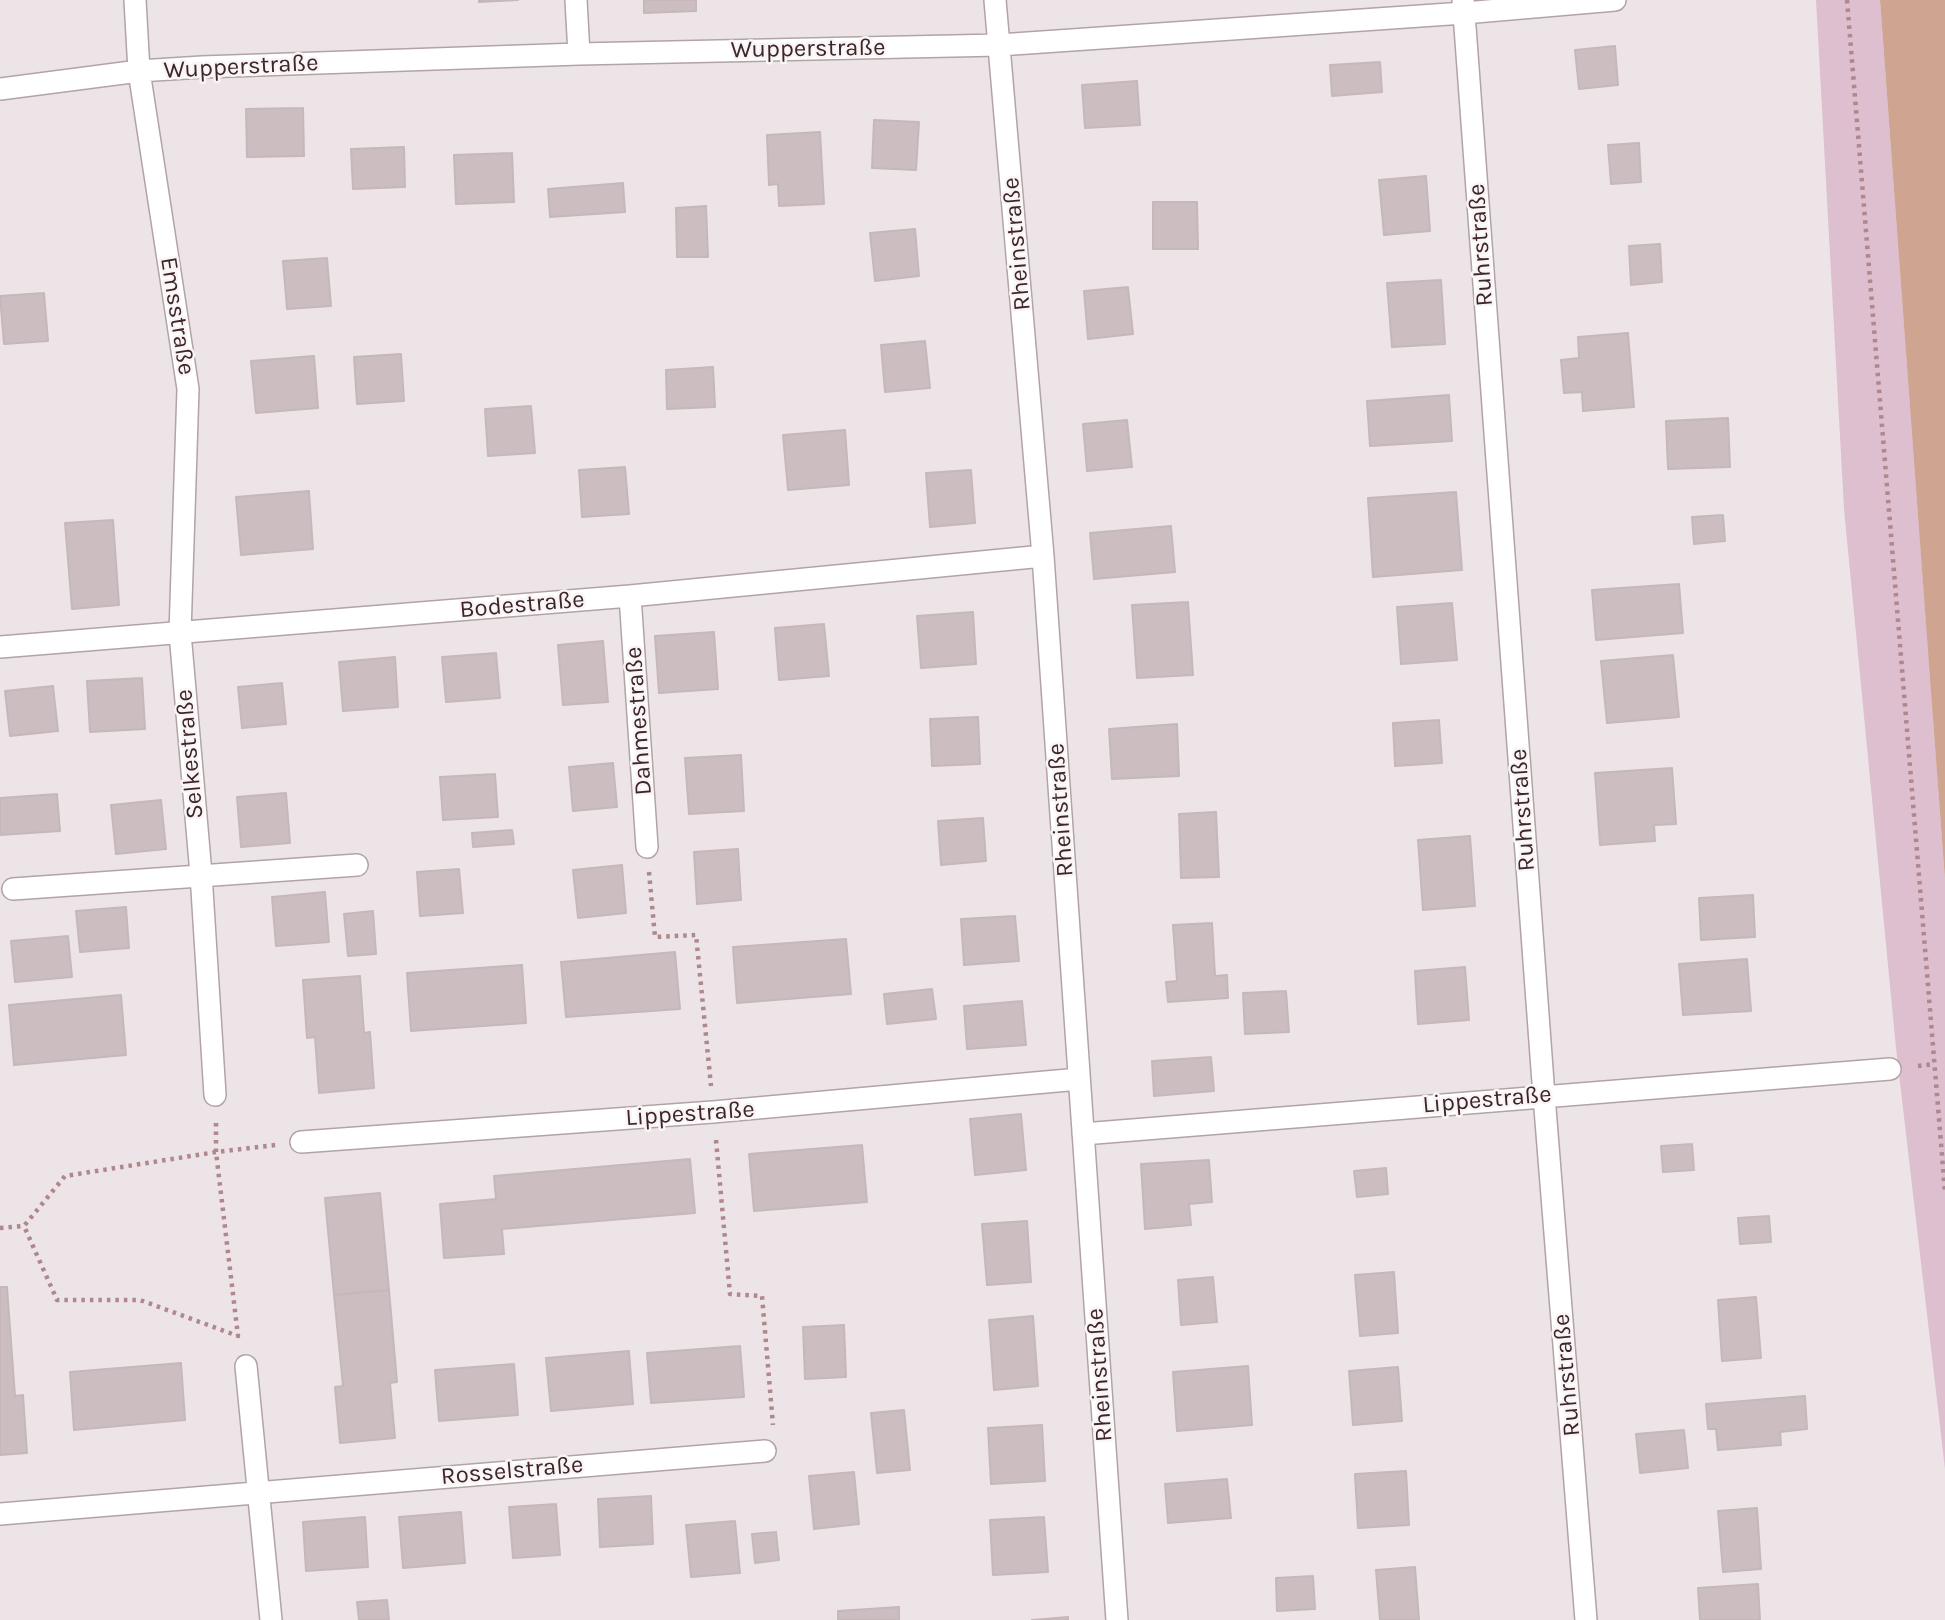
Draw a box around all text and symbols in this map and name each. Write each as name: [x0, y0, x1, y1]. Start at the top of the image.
street label: Wupperstraße: [730, 33, 886, 65]
street label: Wupperstraße: [163, 49, 319, 85]
street label: Rheinstraße: [997, 176, 1037, 312]
street label: Ruhrstraße: [1462, 183, 1500, 307]
street label: Emsstraße: [153, 255, 201, 377]
street label: Bodestraße: [458, 585, 586, 625]
street label: Dahmestraße: [619, 646, 659, 796]
street label: Selkestraße: [170, 688, 210, 820]
street label: Rheinstraße: [1042, 742, 1080, 878]
street label: Ruhrstraße: [1504, 748, 1542, 872]
street label: Lippestraße: [1421, 1080, 1553, 1120]
street label: Lippestraße: [624, 1095, 756, 1133]
street label: Rheinstraße: [1081, 1307, 1119, 1443]
street label: Ruhrstraße: [1547, 1312, 1587, 1438]
street label: Rosselstraße: [440, 1450, 584, 1492]

